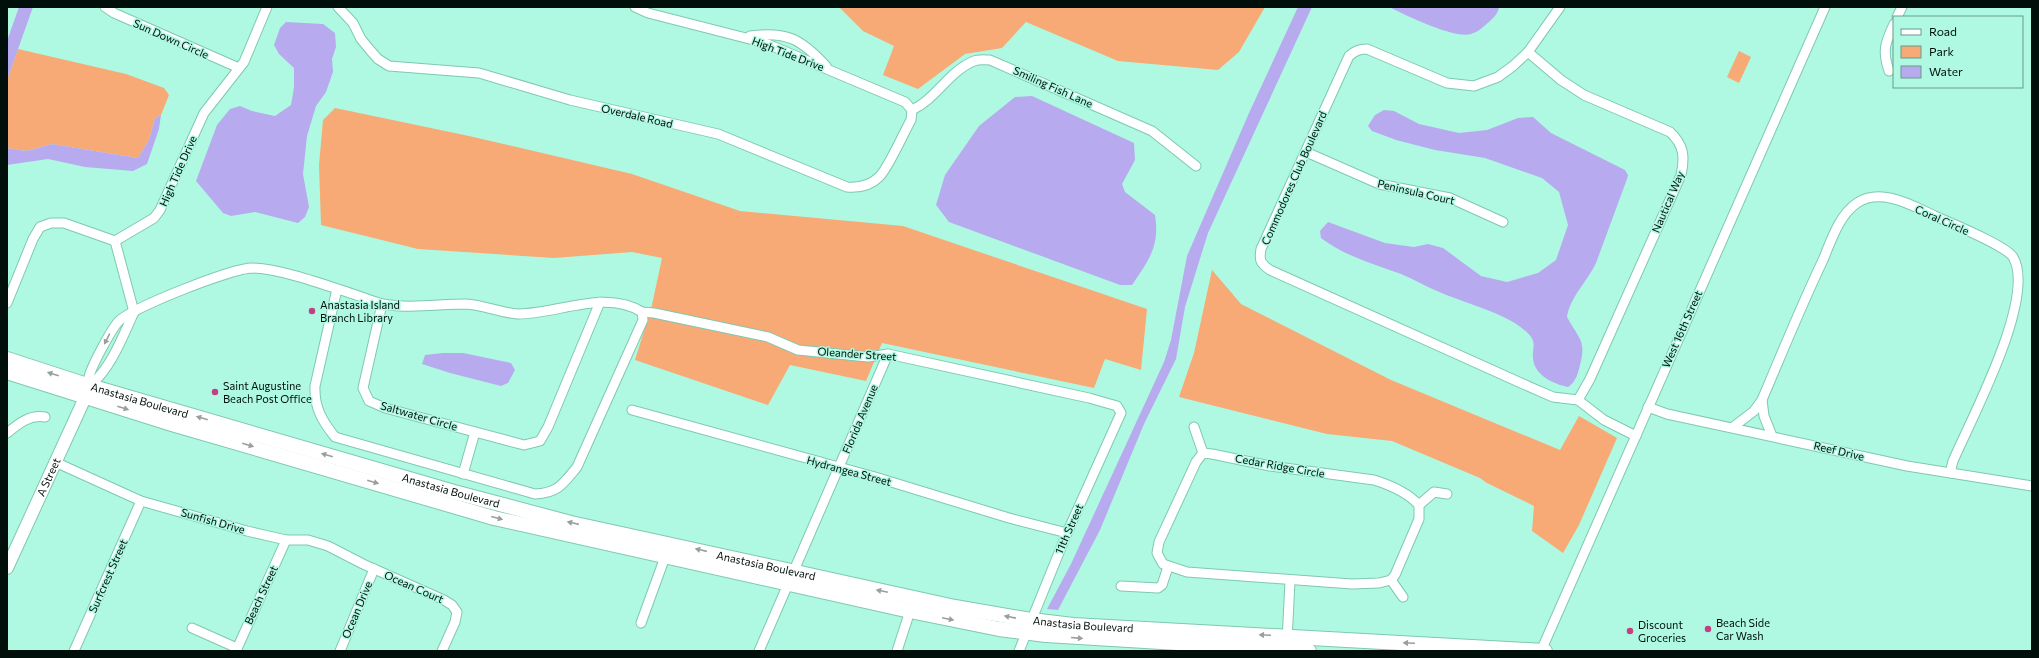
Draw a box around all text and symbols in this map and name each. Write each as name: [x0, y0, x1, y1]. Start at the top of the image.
street label: Sun Down Circle: [131, 16, 211, 61]
legend: [1893, 16, 2023, 88]
text: Road: [1929, 24, 1957, 38]
street label: High Tide Drive: [750, 34, 826, 73]
text: Park: [1929, 44, 1955, 58]
street label: Smiling Fish Lane: [1011, 63, 1095, 110]
text: Water: [1929, 64, 1963, 78]
street label: Overdale Road: [600, 101, 674, 130]
street label: Commodores Club Boulevard: [1258, 109, 1329, 247]
street label: High Tide Drive: [156, 133, 199, 208]
street label: Nautical Way: [1649, 169, 1686, 235]
street label: Peninsula Court: [1376, 176, 1456, 207]
street label: Coral Circle: [1913, 202, 1971, 237]
street label: West 16th Street: [1659, 288, 1705, 369]
place label: Anastasia Island Branch Library: [320, 298, 400, 324]
marker: Anastasia Island Branch Library: [307, 306, 317, 316]
one-way arrow: [104, 333, 111, 344]
street label: Oleander Street: [817, 344, 898, 363]
one-way arrow: [47, 371, 59, 377]
place label: Saint Augustine Beach Post Office: [223, 379, 312, 405]
street label: Anastasia Boulevard: [90, 380, 190, 420]
street label: Florida Avenue: [839, 382, 880, 455]
marker: Saint Augustine Beach Post Office: [210, 387, 220, 397]
street label: Saltwater Circle: [379, 398, 459, 433]
one-way arrow: [117, 405, 129, 411]
one-way arrow: [196, 415, 208, 421]
street label: Reef Drive: [1813, 438, 1866, 463]
one-way arrow: [242, 442, 254, 448]
one-way arrow: [321, 451, 333, 457]
street label: Cedar Ridge Circle: [1234, 451, 1326, 480]
street label: Hydrangea Street: [805, 453, 893, 488]
street label: A Street: [34, 455, 63, 498]
street label: Anastasia Boulevard: [401, 470, 501, 510]
one-way arrow: [367, 479, 379, 485]
street label: 11th Street: [1052, 501, 1086, 556]
street label: Sunfish Drive: [180, 505, 247, 536]
one-way arrow: [491, 516, 503, 522]
one-way arrow: [567, 520, 580, 526]
street label: Surfcrest Street: [85, 537, 130, 615]
one-way arrow: [694, 547, 707, 553]
street label: Anastasia Boulevard: [715, 548, 817, 582]
street label: Beach Street: [241, 563, 280, 626]
street label: Ocean Court: [383, 568, 446, 606]
street label: Ocean Drive: [339, 579, 375, 640]
one-way arrow: [876, 588, 888, 594]
one-way arrow: [1004, 613, 1016, 619]
street label: Anastasia Boulevard: [1032, 613, 1134, 634]
one-way arrow: [942, 616, 955, 622]
place label: Beach Side Car Wash: [1716, 616, 1770, 642]
place label: Discount Groceries: [1638, 618, 1686, 644]
marker: Beach Side Car Wash: [1703, 624, 1713, 634]
marker: Discount Groceries: [1625, 626, 1635, 636]
one-way arrow: [1259, 632, 1271, 639]
one-way arrow: [1071, 634, 1083, 641]
one-way arrow: [1403, 640, 1415, 647]

